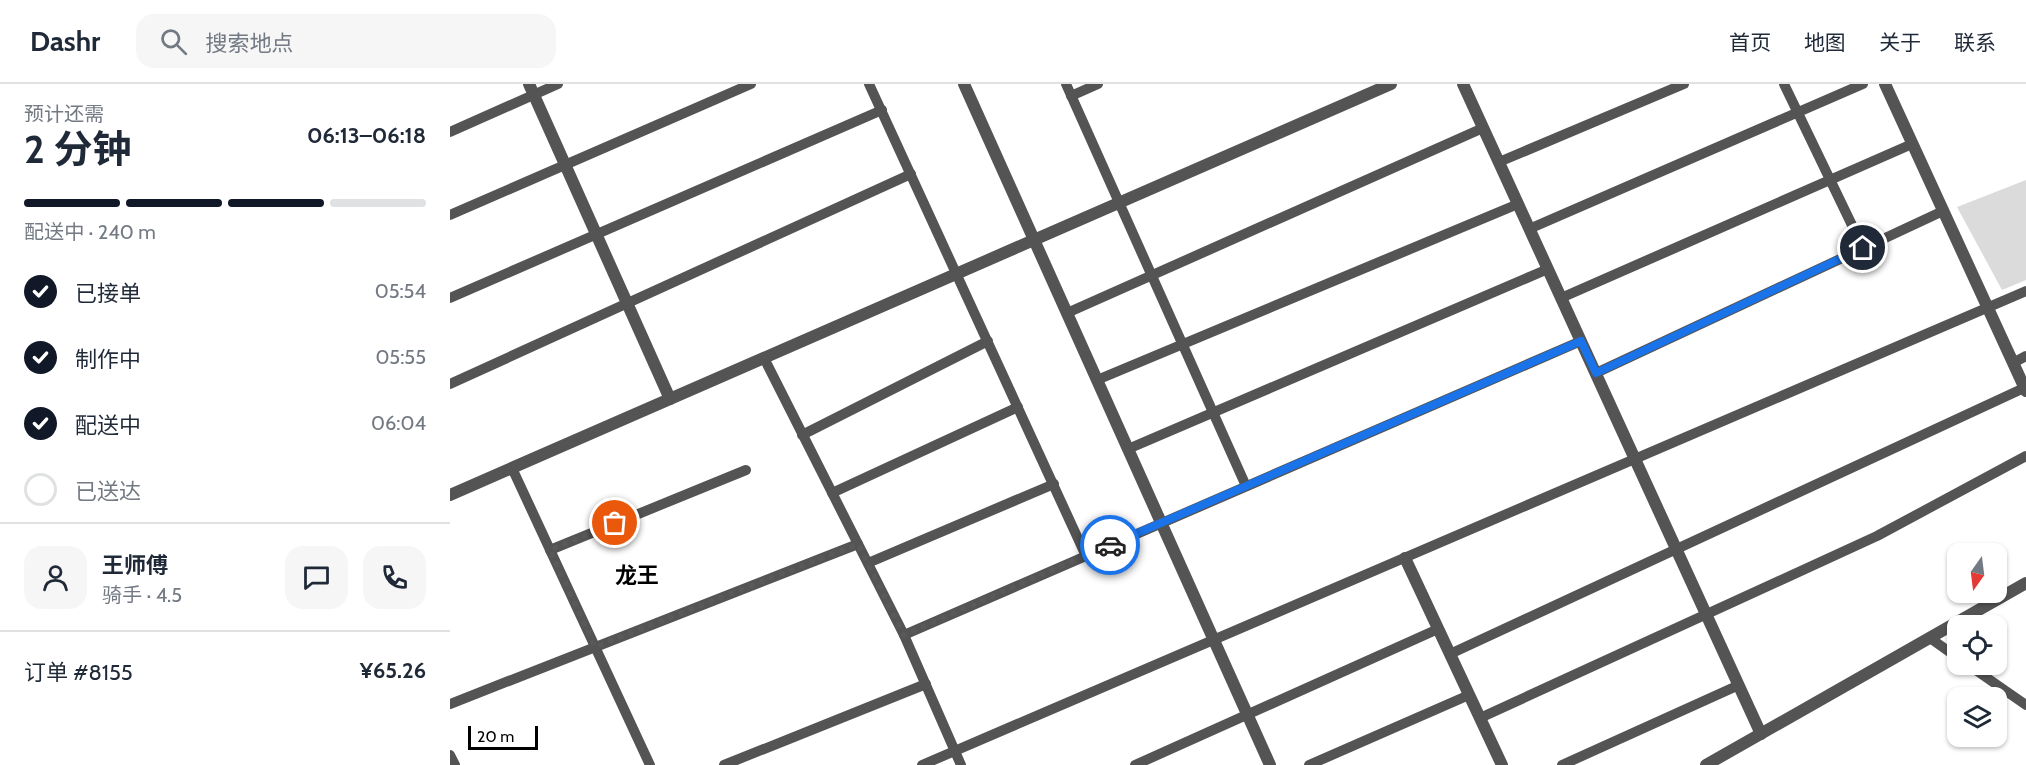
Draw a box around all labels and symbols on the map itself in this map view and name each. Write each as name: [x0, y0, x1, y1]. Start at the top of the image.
pin: [1837, 222, 1888, 273]
pin: [589, 497, 640, 548]
courier: [1080, 515, 1140, 575]
north arrow: [1947, 543, 2007, 603]
district label: 龙王: [615, 562, 659, 589]
scale bar: [468, 723, 538, 750]

